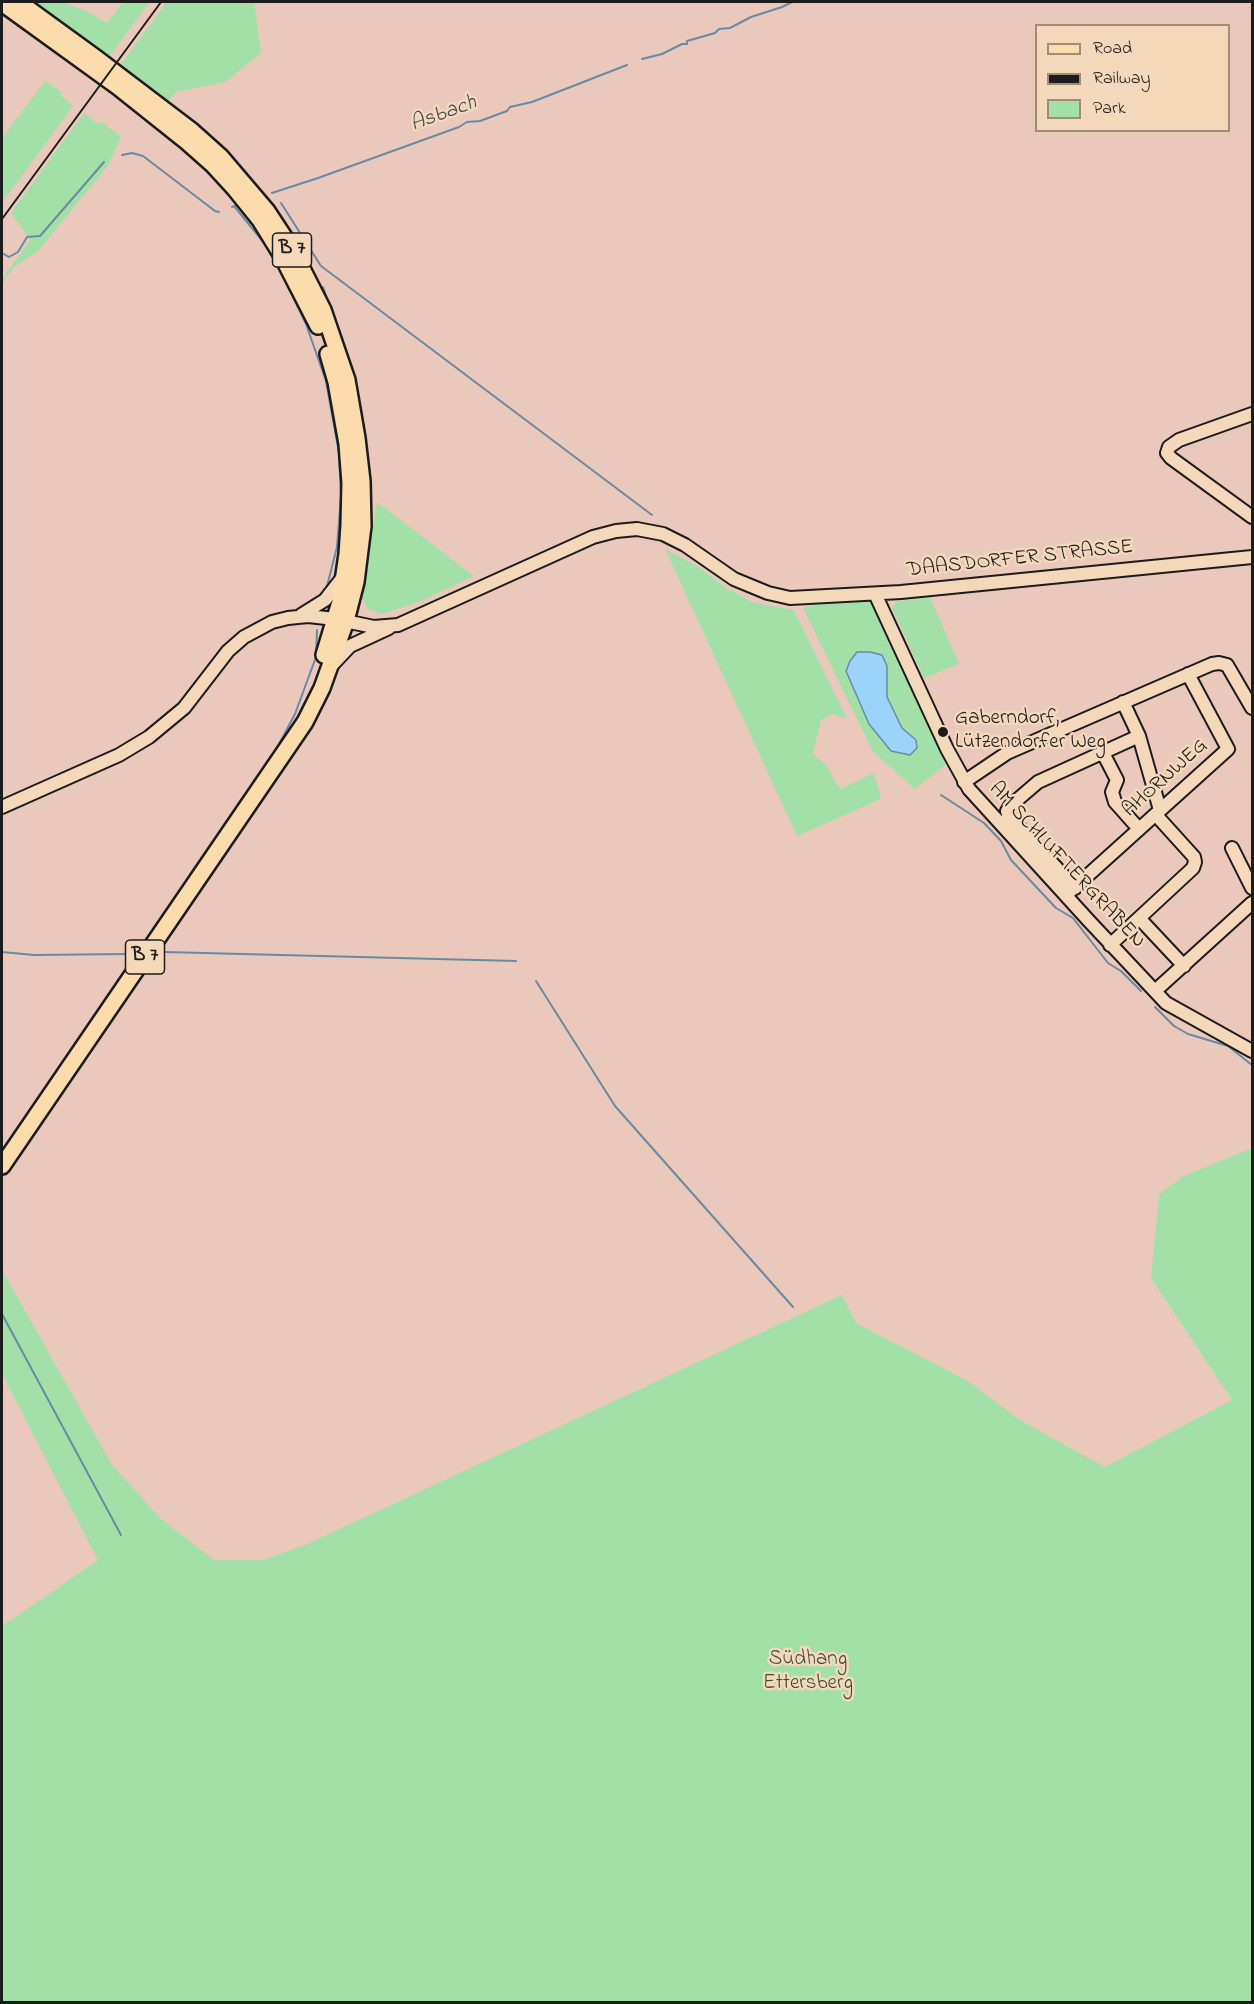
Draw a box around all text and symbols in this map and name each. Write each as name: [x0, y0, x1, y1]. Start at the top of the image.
legend: [1035, 24, 1230, 132]
text: Road: [1093, 36, 1132, 62]
text: Railway: [1093, 66, 1150, 92]
water label: Asbach: [407, 91, 481, 139]
text: Park: [1093, 96, 1126, 122]
road number: B 7: [272, 233, 312, 267]
street label: DAASDORFER STRASSE: [906, 536, 1134, 584]
place label: Gaberndorf, Lützendorfer Weg: [955, 707, 1106, 757]
marker: Gaberndorf, Lützendorfer Weg: [936, 725, 950, 739]
street label: AHORNWEG: [1118, 734, 1214, 824]
street label: AM SCHLUFTERGRABEN: [982, 778, 1150, 954]
road number: B 7: [126, 940, 164, 974]
park label: Südhang Ettersberg: [763, 1648, 853, 1698]

